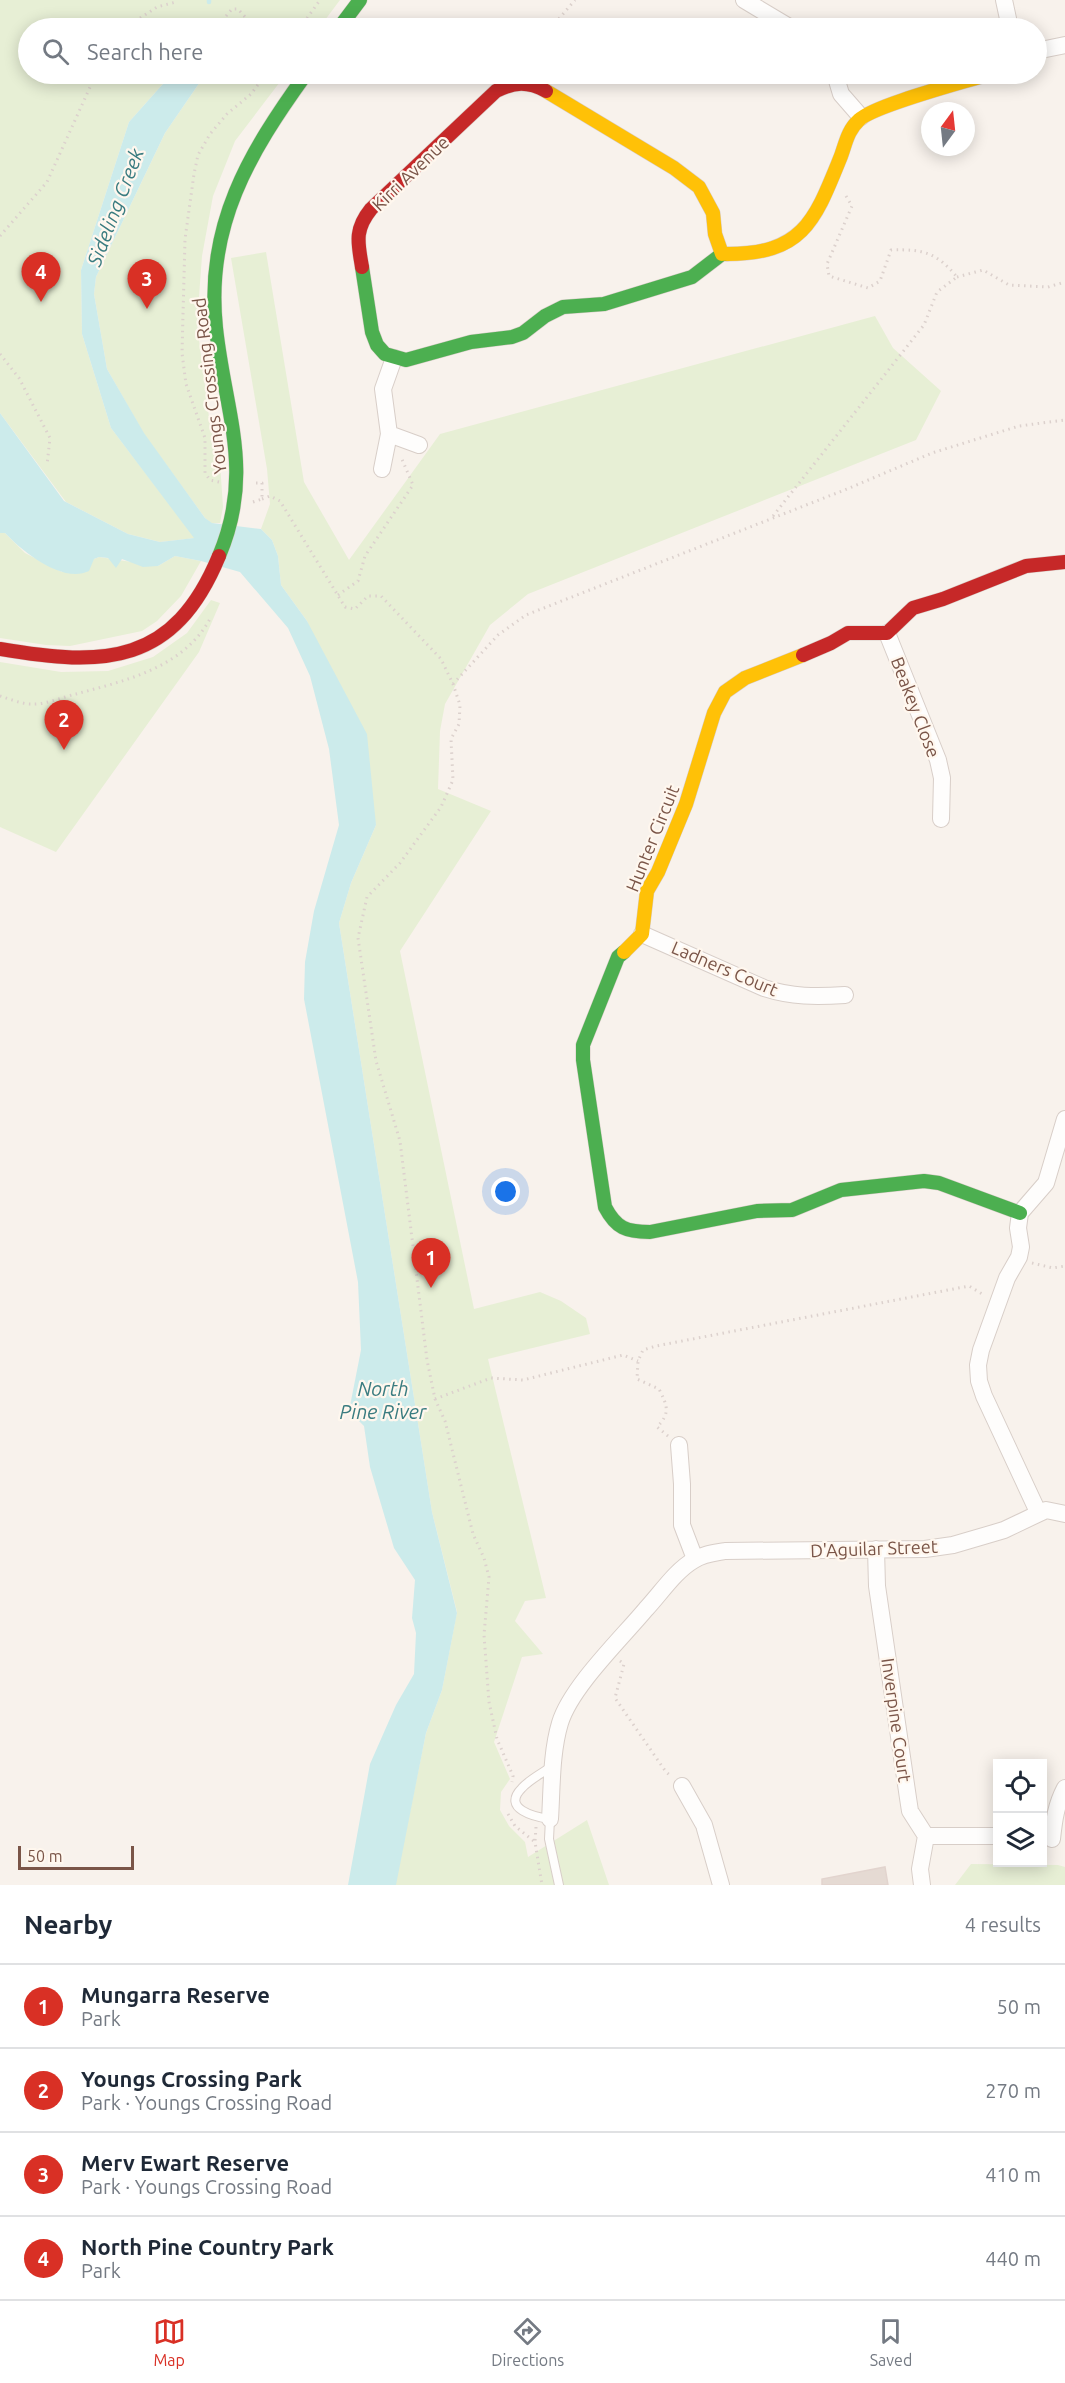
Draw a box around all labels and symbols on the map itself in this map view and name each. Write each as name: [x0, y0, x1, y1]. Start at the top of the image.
north arrow: [921, 102, 975, 156]
street label: Kirri Avenue: [368, 132, 452, 214]
water label: Sideling Creek: [82, 144, 148, 270]
pin: 4: [22, 252, 60, 302]
pin: 3: [128, 260, 166, 309]
street label: Youngs Crossing Road: [188, 297, 230, 475]
street label: Beakey Close: [888, 654, 944, 760]
pin: 2: [44, 700, 84, 750]
street label: Hunter Circuit: [622, 782, 682, 894]
street label: Ladners Court: [669, 937, 781, 999]
your location: [491, 1177, 520, 1206]
pin: 1: [412, 1238, 450, 1288]
water label: North Pine River: [340, 1377, 428, 1423]
street label: D'Aguilar Street: [810, 1536, 938, 1560]
street label: Inverpine Court: [878, 1657, 916, 1783]
scale bar: [18, 1843, 134, 1870]

